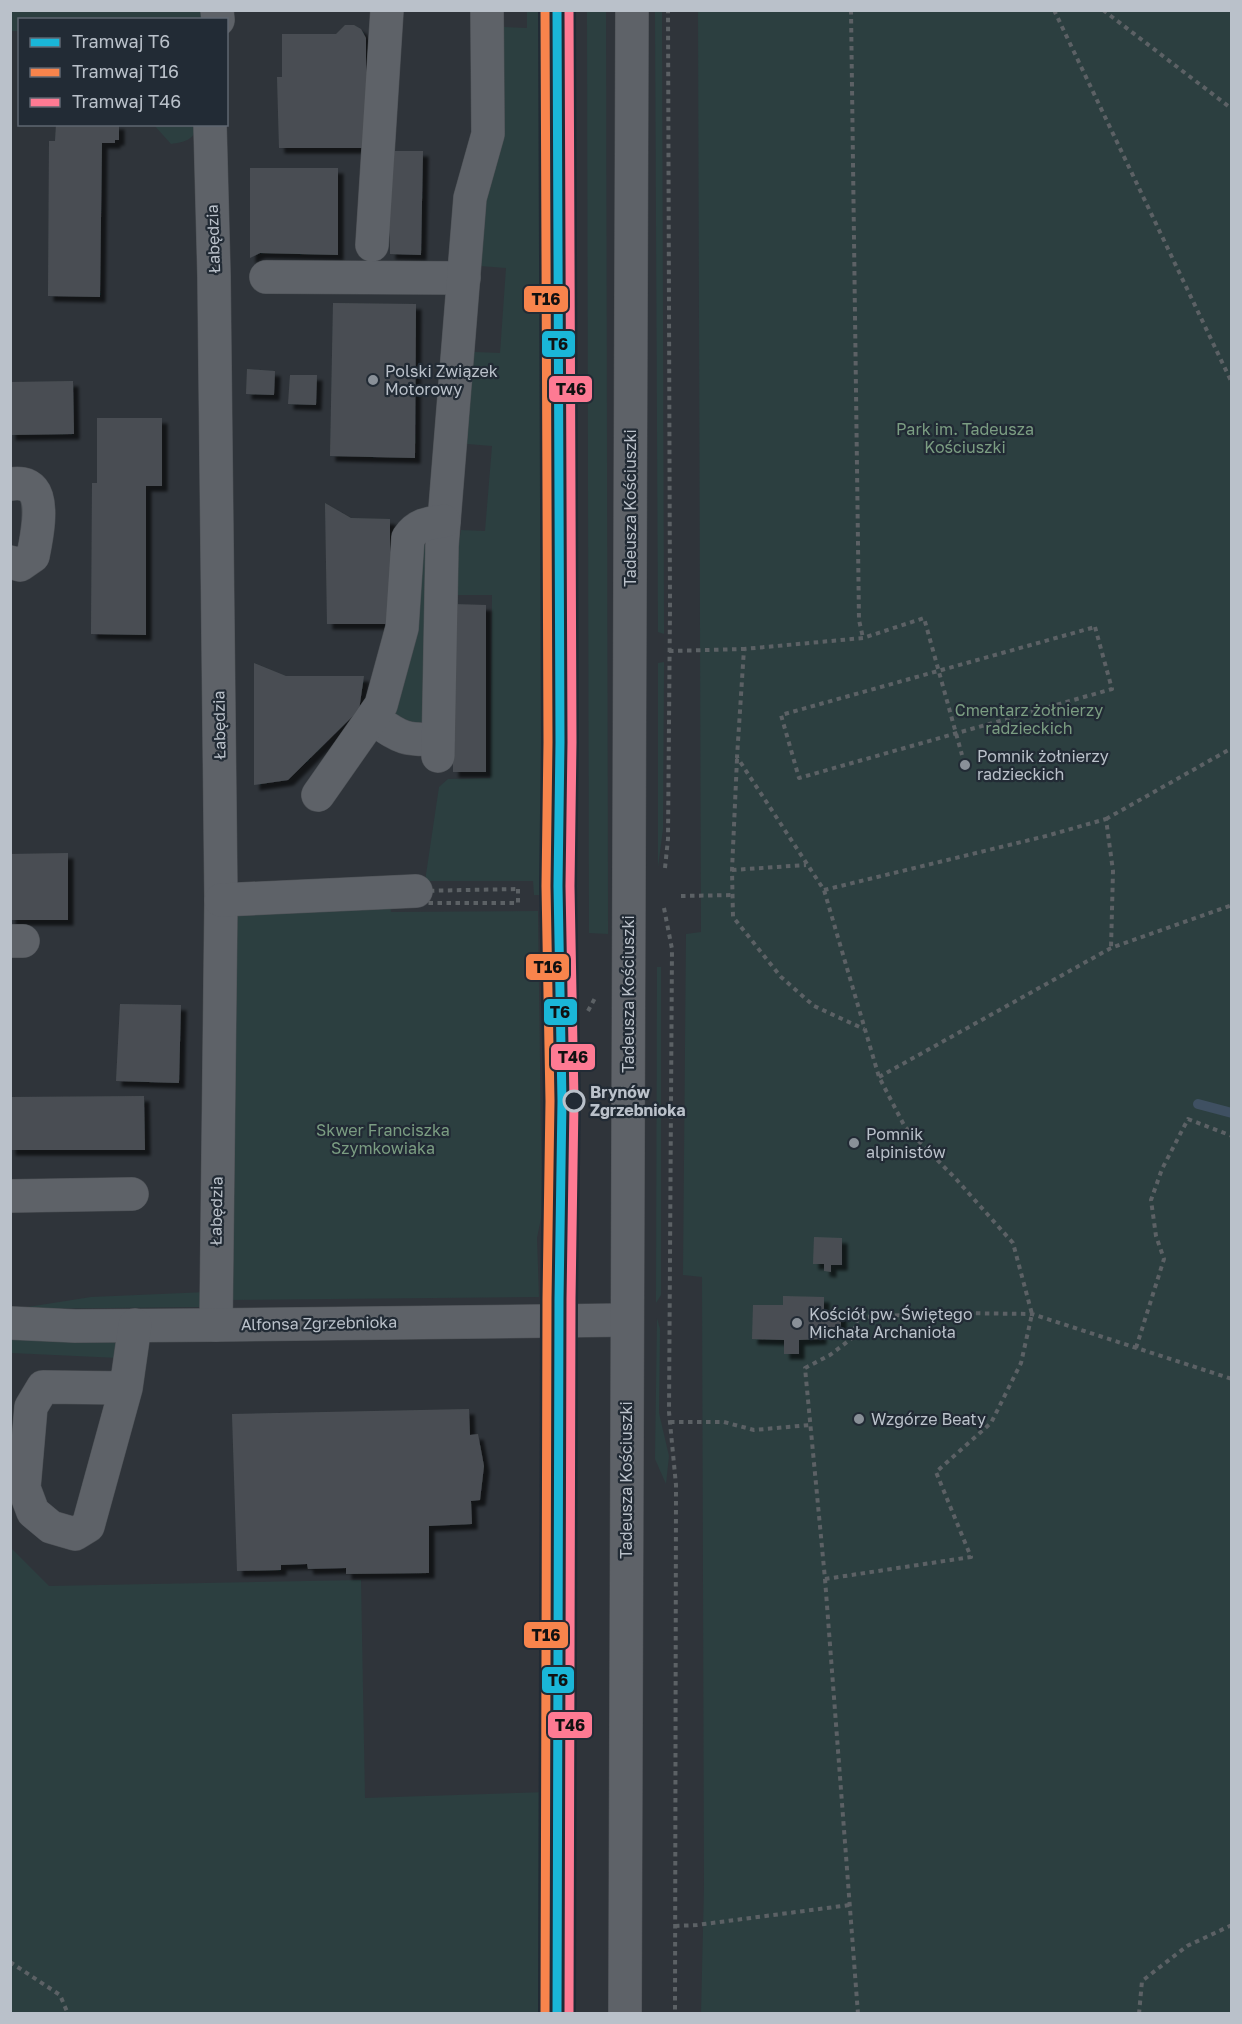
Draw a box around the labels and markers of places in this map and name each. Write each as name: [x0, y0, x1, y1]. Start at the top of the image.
place label: Polski Związek Motorowy: [385, 361, 498, 399]
marker: Polski Związek Motorowy: [366, 373, 380, 387]
place label: Pomnik żołnierzy radzieckich: [977, 746, 1109, 784]
marker: Pomnik żołnierzy radzieckich: [958, 758, 972, 772]
place label: Brynów Zgrzebnioka: [590, 1082, 686, 1120]
marker: Brynów Zgrzebnioka: [563, 1090, 585, 1112]
place label: Pomnik alpinistów: [866, 1124, 946, 1162]
marker: Pomnik alpinistów: [847, 1136, 861, 1150]
place label: Kościół pw. Świętego Michała Archanioła: [809, 1304, 973, 1342]
marker: Kościół pw. Świętego Michała Archanioła: [790, 1316, 804, 1330]
place label: Wzgórze Beaty: [871, 1409, 986, 1429]
marker: Wzgórze Beaty: [852, 1412, 866, 1426]

